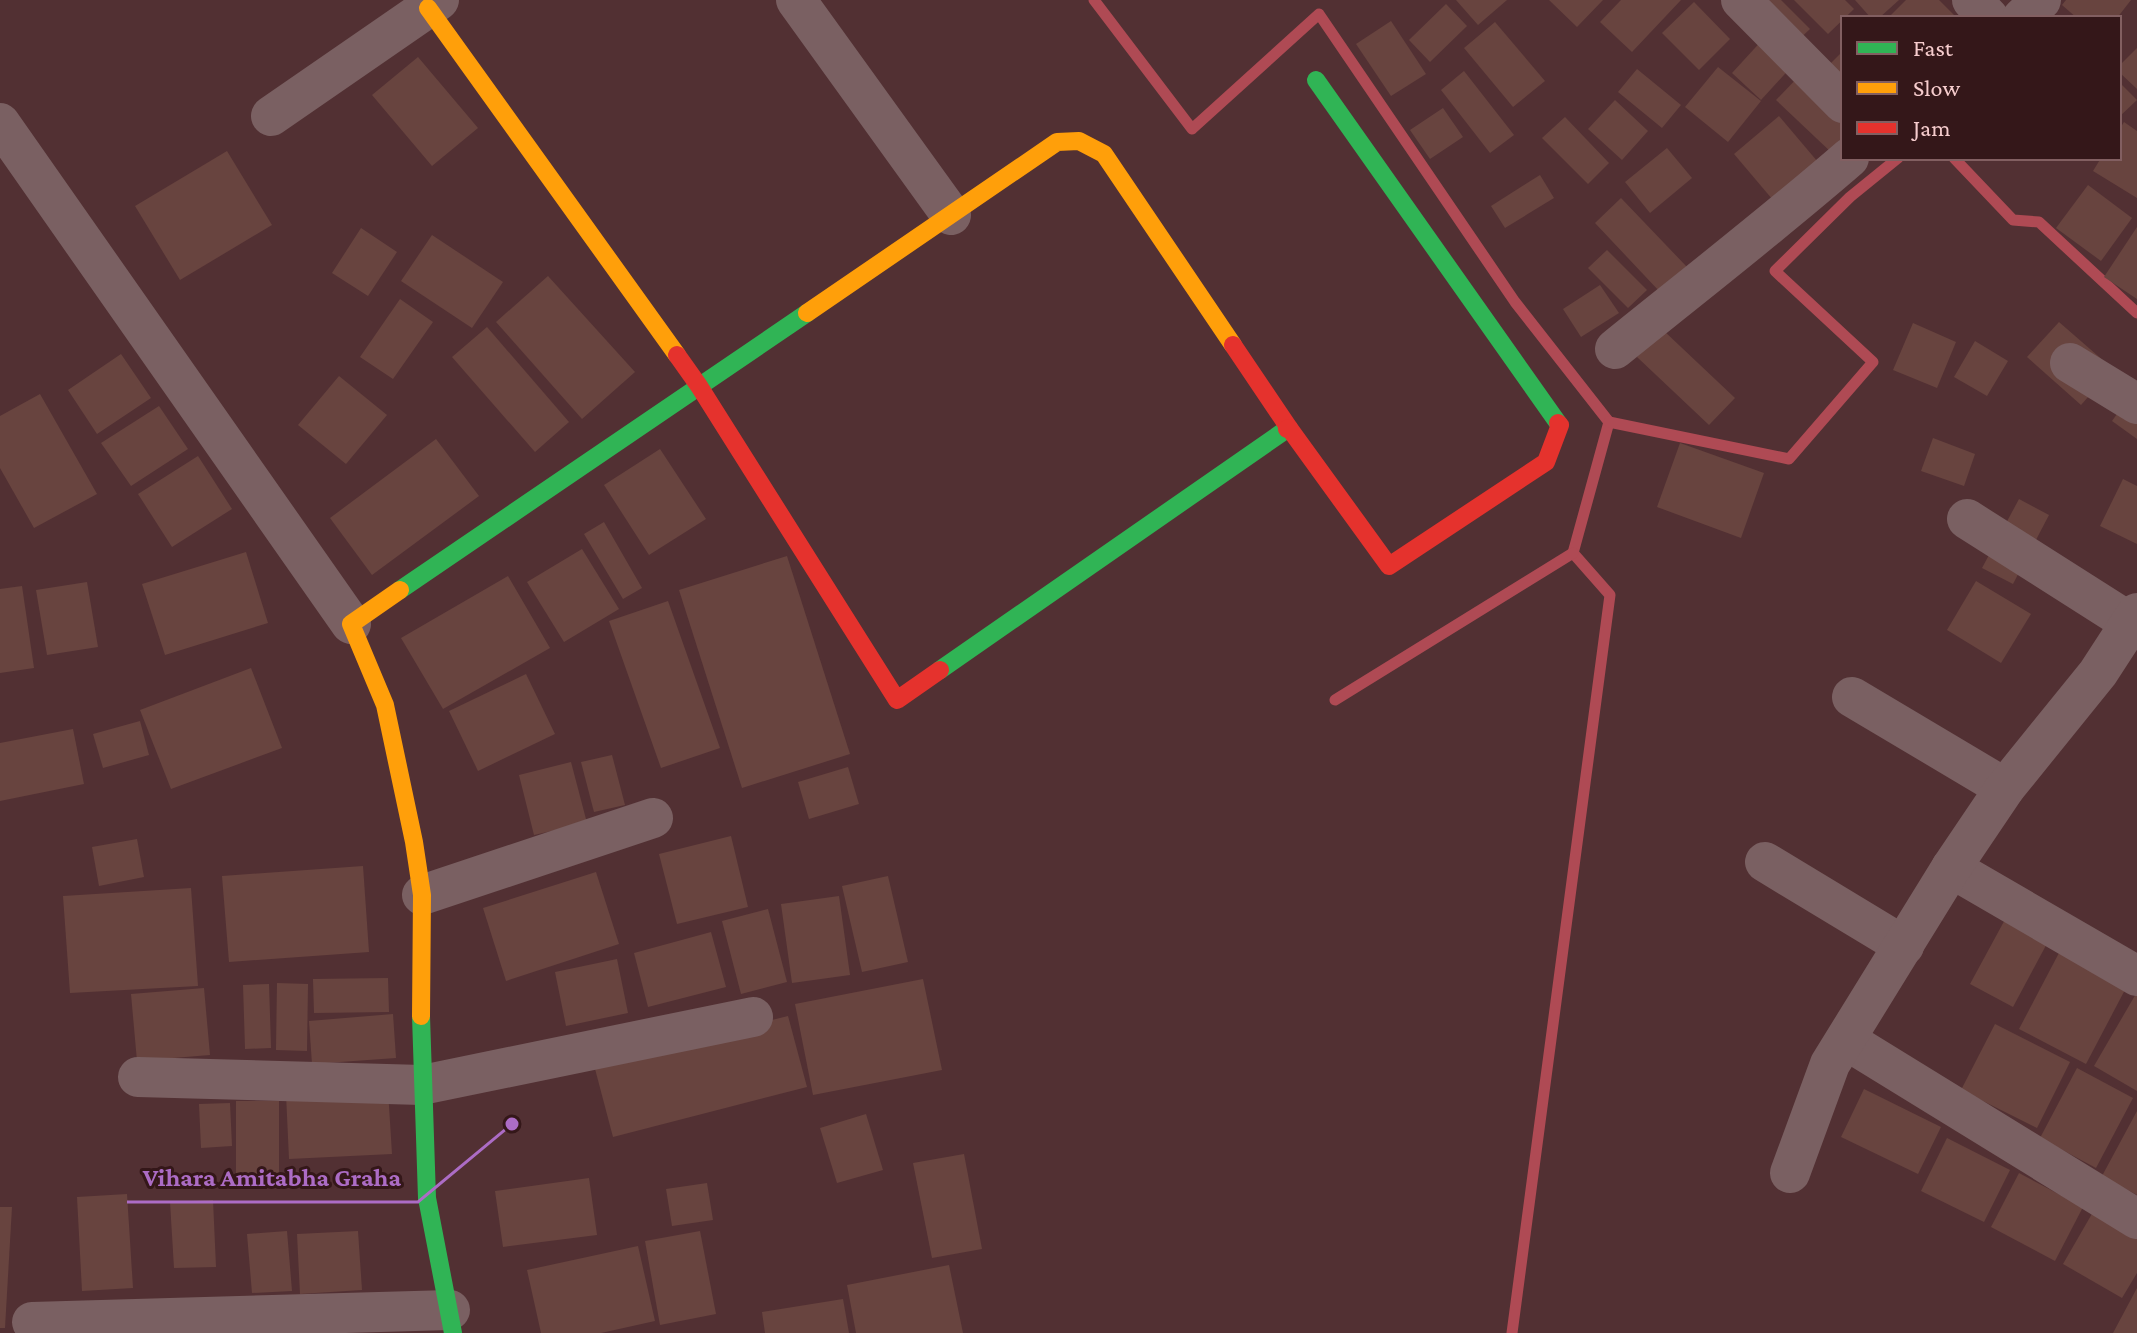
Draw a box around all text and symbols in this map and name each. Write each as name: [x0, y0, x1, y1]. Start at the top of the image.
legend: [1841, 16, 2121, 160]
text: Fast: [1913, 34, 1954, 61]
text: Slow: [1913, 74, 1960, 101]
text: Jam: [1911, 114, 1951, 141]
callout: Vihara Amitabha Graha: [127, 1152, 418, 1202]
text: Vihara Amitabha Graha: [142, 1163, 401, 1192]

